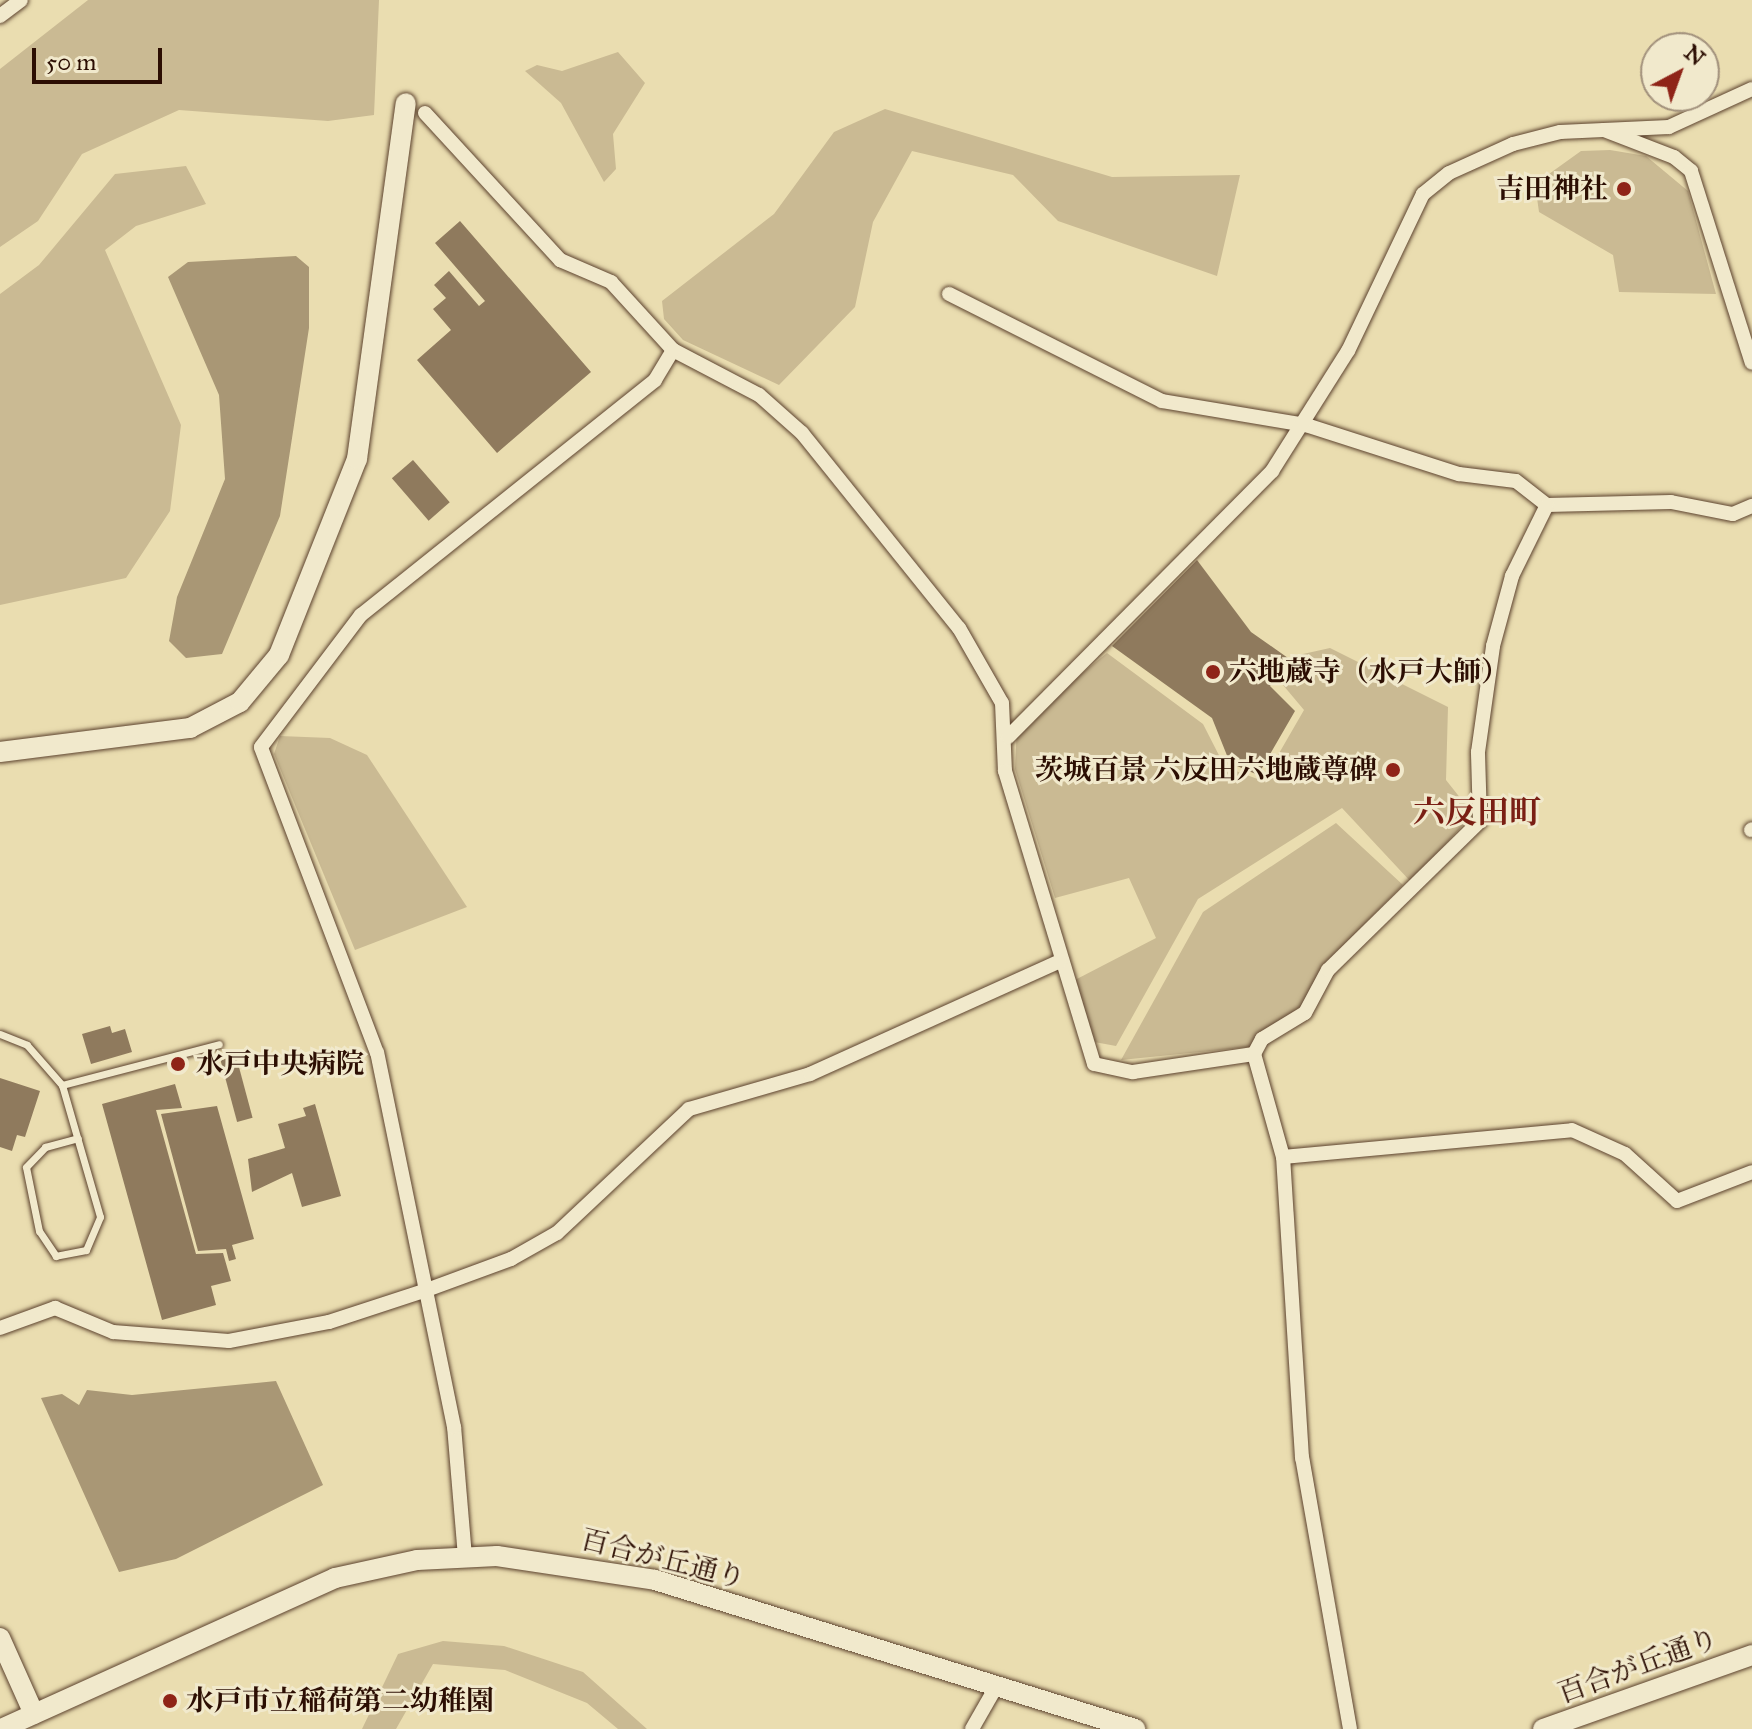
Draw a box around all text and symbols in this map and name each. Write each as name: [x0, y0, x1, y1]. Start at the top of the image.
scale bar: [36, 32, 166, 82]
north arrow: [1640, 32, 1720, 112]
text: N: [1679, 39, 1711, 71]
text: 50 m: [46, 47, 96, 77]
place label: 吉田神社: [1496, 172, 1608, 206]
marker: 吉田神社: [1615, 180, 1633, 198]
place label: 六地蔵寺（水戸大師）: [1229, 655, 1509, 689]
marker: 六地蔵寺（水戸大師）: [1204, 663, 1222, 681]
place label: 茨城百景 六反田六地蔵尊碑: [1035, 753, 1377, 787]
marker: 茨城百景 六反田六地蔵尊碑: [1384, 761, 1402, 779]
district label: 六反田町: [1413, 794, 1541, 832]
place label: 水戸中央病院: [196, 1047, 364, 1081]
marker: 水戸中央病院: [167, 1053, 189, 1075]
street label: 百合が丘通り: [577, 1522, 749, 1596]
street label: 百合が丘通り: [1553, 1621, 1723, 1711]
place label: 水戸市立稲荷第二幼稚園: [186, 1684, 494, 1718]
marker: 水戸市立稲荷第二幼稚園: [161, 1692, 179, 1710]

